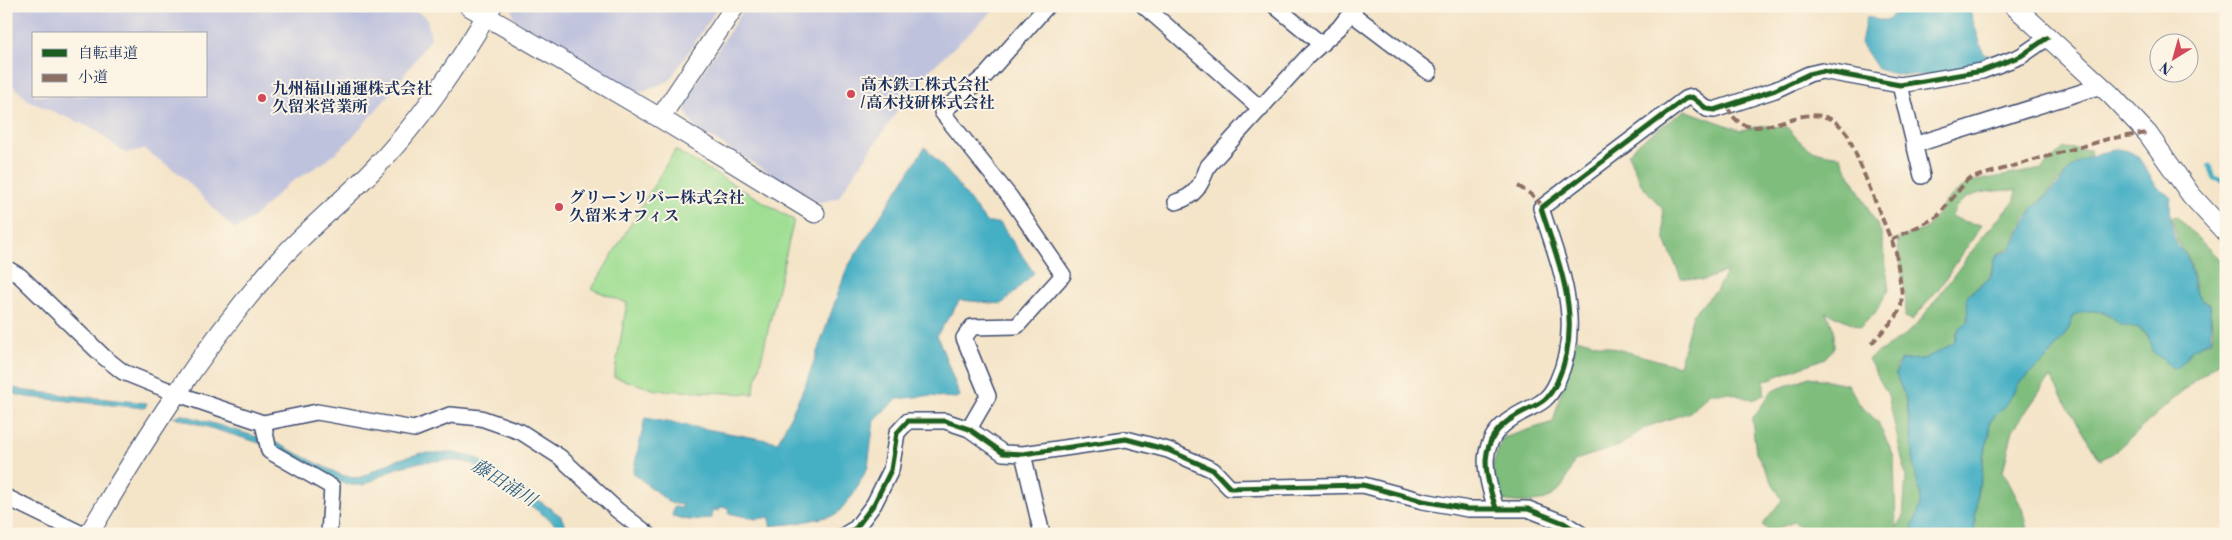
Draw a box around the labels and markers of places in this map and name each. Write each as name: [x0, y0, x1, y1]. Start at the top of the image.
place label: 高木鉄工株式会社 / 高木技研株式会社: [860, 75, 995, 113]
place label: 九州福山通運株式会社 久留米営業所: [272, 79, 432, 117]
marker: 高木鉄工株式会社 / 高木技研株式会社: [845, 88, 857, 100]
marker: 九州福山通運株式会社 久留米営業所: [256, 92, 268, 104]
place label: グリーンリバー株式会社 久留米オフィス: [569, 188, 744, 226]
marker: グリーンリバー株式会社 久留米オフィス: [553, 201, 565, 213]

